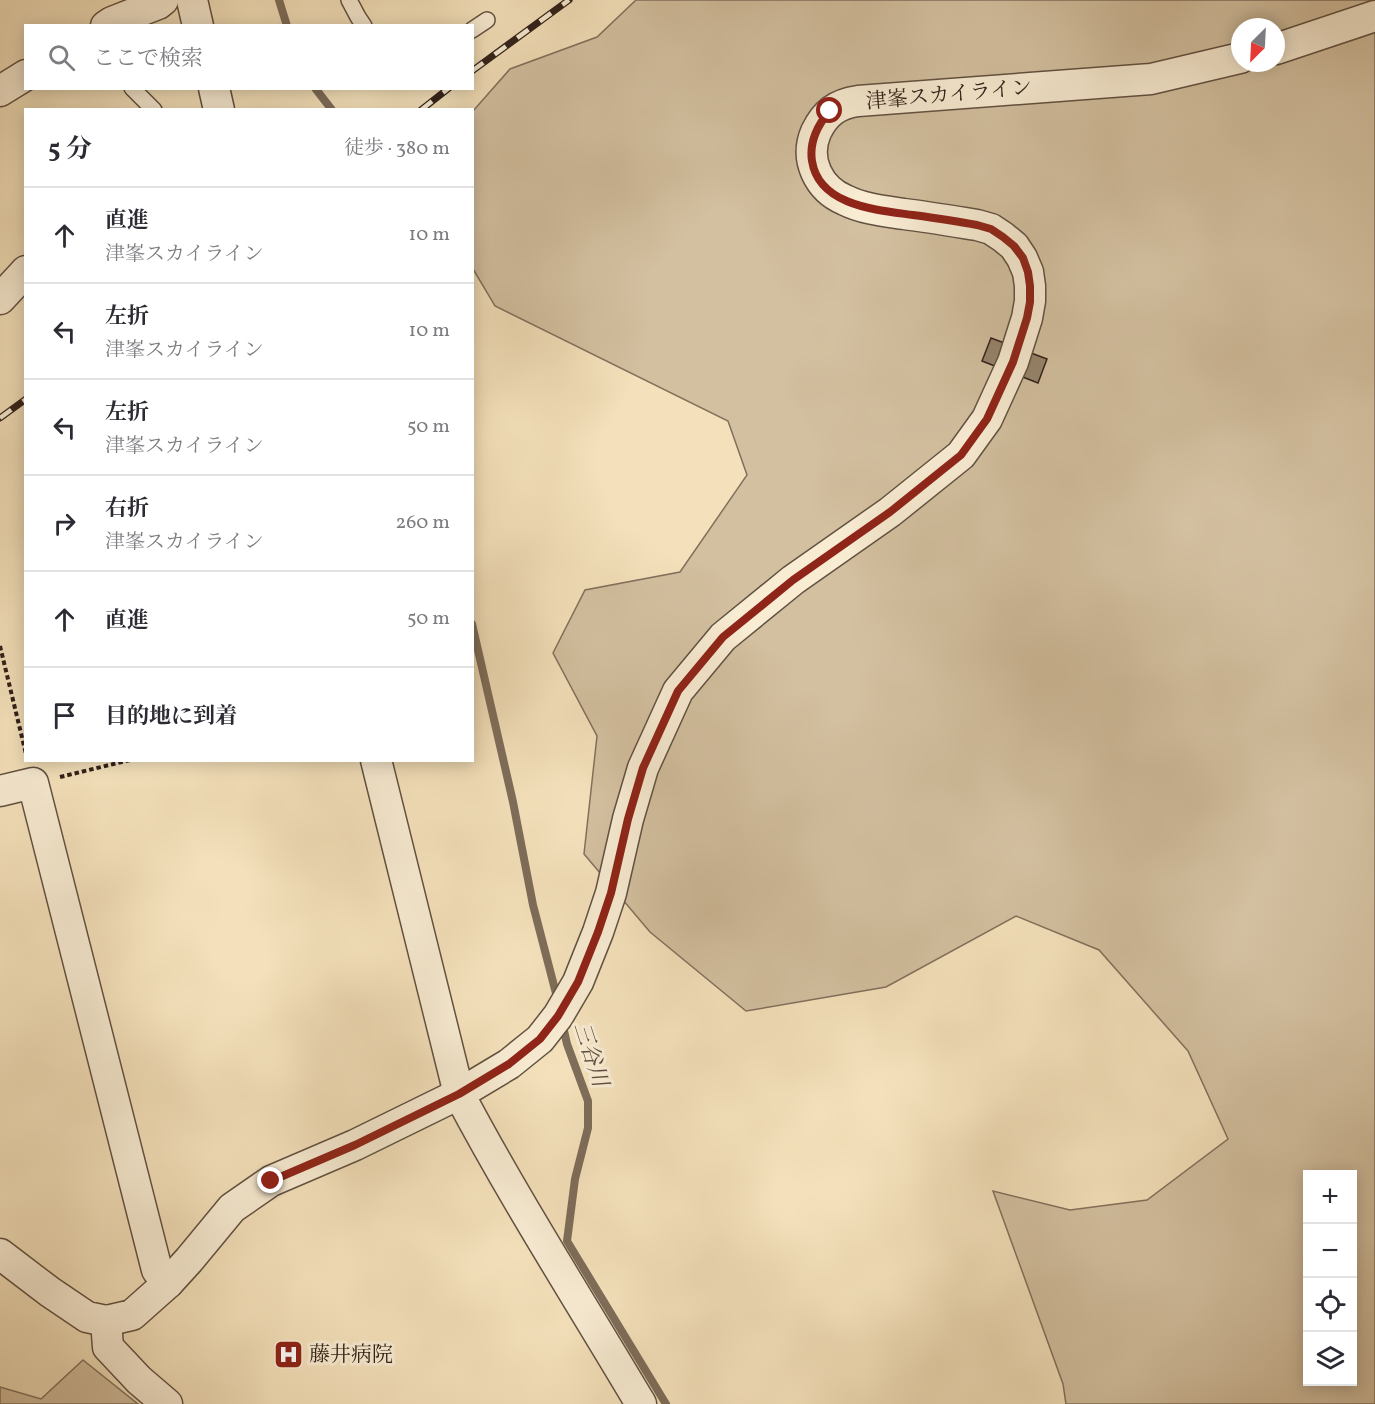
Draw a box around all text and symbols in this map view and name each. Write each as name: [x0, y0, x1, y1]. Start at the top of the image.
north arrow: [1231, 18, 1285, 72]
search box: [24, 24, 474, 90]
icon: search: [45, 41, 78, 74]
text: ここで検索: [93, 44, 203, 75]
street label: 津峯スカイライン: [865, 74, 1033, 117]
route start: [816, 97, 842, 123]
text: 5 分: [48, 132, 92, 168]
text: 徒歩 · 380 m: [344, 135, 450, 163]
text: 直進: [105, 206, 149, 237]
icon: ahead: [48, 219, 81, 252]
text: 10 m: [409, 221, 450, 249]
text: 津峯スカイライン: [105, 241, 264, 269]
text: 左折: [105, 302, 149, 333]
icon: left: [48, 315, 81, 348]
text: 10 m: [409, 317, 450, 345]
text: 津峯スカイライン: [105, 337, 264, 365]
text: 左折: [105, 398, 149, 429]
icon: left: [48, 411, 81, 444]
text: 50 m: [407, 413, 450, 441]
text: 津峯スカイライン: [105, 433, 264, 461]
text: 右折: [105, 494, 149, 525]
icon: right: [48, 507, 81, 540]
text: 260 m: [395, 509, 450, 537]
text: 津峯スカイライン: [105, 529, 264, 557]
icon: ahead: [48, 603, 81, 636]
text: 50 m: [407, 605, 450, 633]
text: 直進: [105, 606, 149, 637]
icon: arrive: [48, 699, 81, 732]
text: 目的地に到着: [105, 702, 237, 733]
water label: 三谷川: [565, 1019, 615, 1093]
route end: [257, 1167, 283, 1193]
map controls: [1303, 1170, 1357, 1386]
button: +: [1303, 1170, 1357, 1224]
button: −: [1303, 1224, 1357, 1278]
button: locate: [1303, 1278, 1357, 1332]
button: layers: [1303, 1332, 1357, 1386]
hospital icon: 藤井病院: [272, 1338, 304, 1370]
place label: 藤井病院: [309, 1341, 393, 1370]

